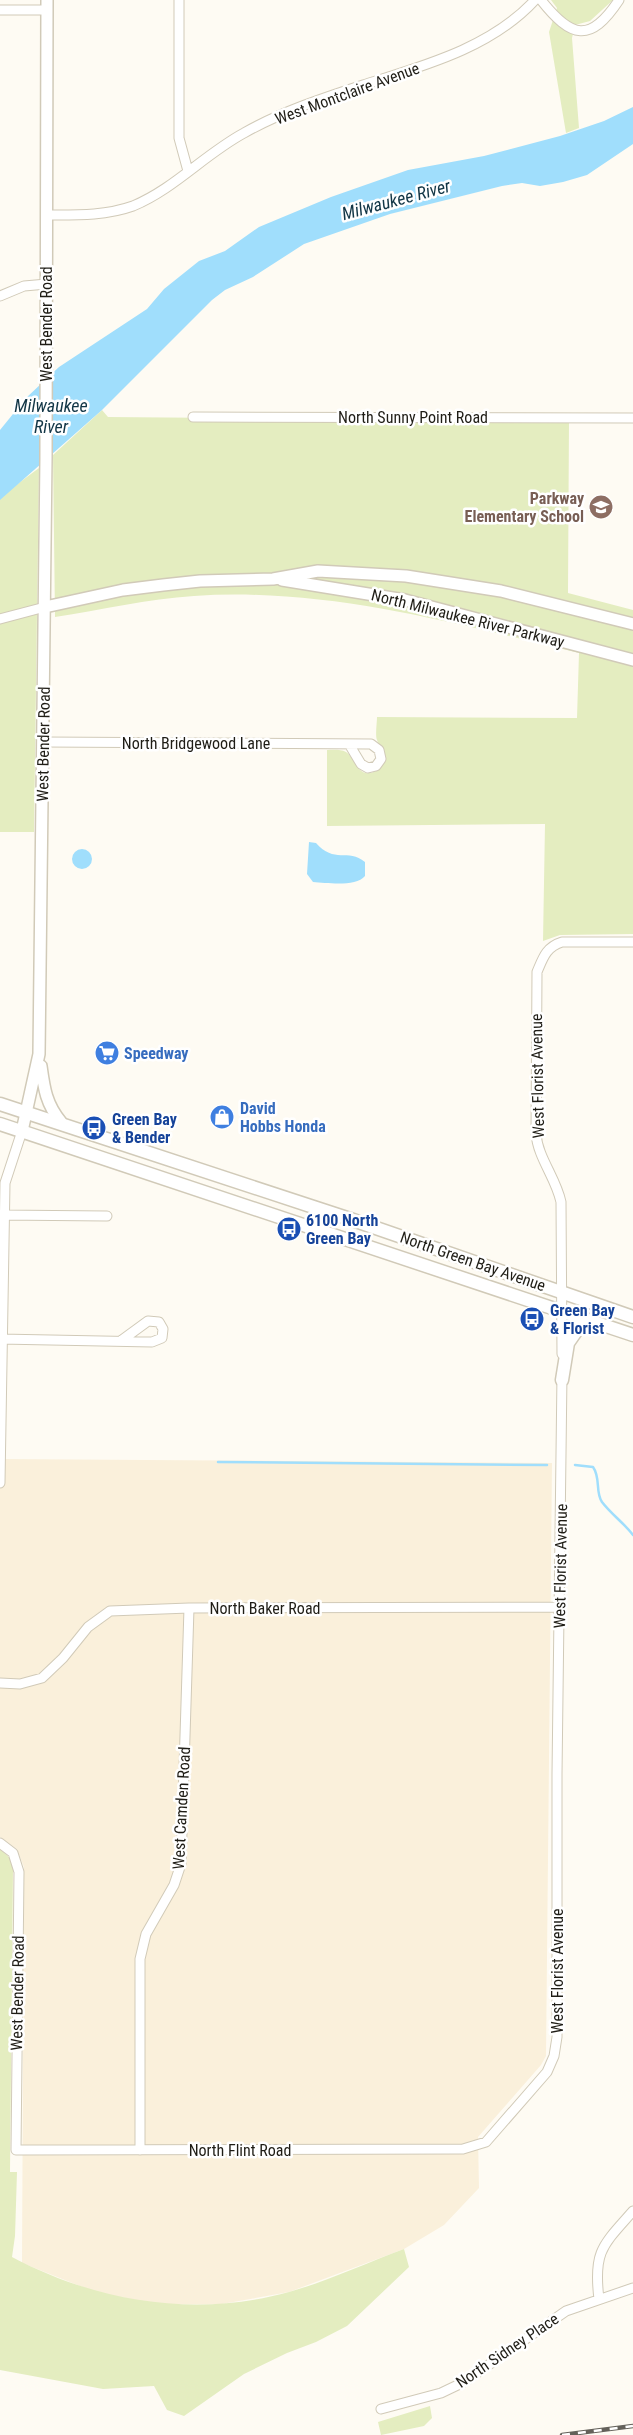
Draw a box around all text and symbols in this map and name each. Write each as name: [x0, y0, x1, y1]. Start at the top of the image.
street label: West Montclaire Avenue: [272, 59, 422, 128]
water label: Milwaukee River: [339, 175, 453, 224]
street label: West Bender Road: [37, 266, 56, 382]
water label: Milwaukee River: [14, 395, 88, 437]
street label: North Sunny Point Road: [338, 408, 488, 427]
place label: Parkway Elementary School: [465, 489, 584, 526]
school or university icon: Parkway Elementary School: [588, 494, 614, 520]
street label: North Milwaukee River Parkway: [369, 585, 567, 652]
street label: West Bender Road: [33, 686, 54, 802]
street label: North Bridgewood Lane: [122, 734, 270, 753]
street label: West Florist Avenue: [527, 1013, 548, 1139]
supermarket icon: Speedway: [94, 1040, 120, 1066]
place label: Speedway: [124, 1044, 188, 1063]
place label: David Hobbs Honda: [240, 1099, 326, 1136]
shop icon: David Hobbs Honda: [209, 1104, 235, 1130]
place label: Green Bay & Bender: [112, 1110, 177, 1147]
bus stop icon: Green Bay & Bender: [81, 1115, 107, 1141]
place label: 6100 North Green Bay: [306, 1211, 378, 1248]
bus stop icon: 6100 North Green Bay: [276, 1216, 302, 1242]
street label: North Green Bay Avenue: [398, 1228, 548, 1295]
place label: Green Bay & Florist: [550, 1301, 615, 1338]
bus stop icon: Green Bay & Florist: [519, 1306, 545, 1332]
street label: West Florist Avenue: [550, 1503, 571, 1629]
street label: North Baker Road: [210, 1599, 320, 1618]
street label: West Camden Road: [169, 1746, 194, 1870]
street label: West Florist Avenue: [548, 1909, 567, 2033]
street label: West Bender Road: [7, 1935, 28, 2051]
street label: North Flint Road: [189, 2141, 291, 2160]
street label: North Sidney Place: [452, 2309, 562, 2392]

